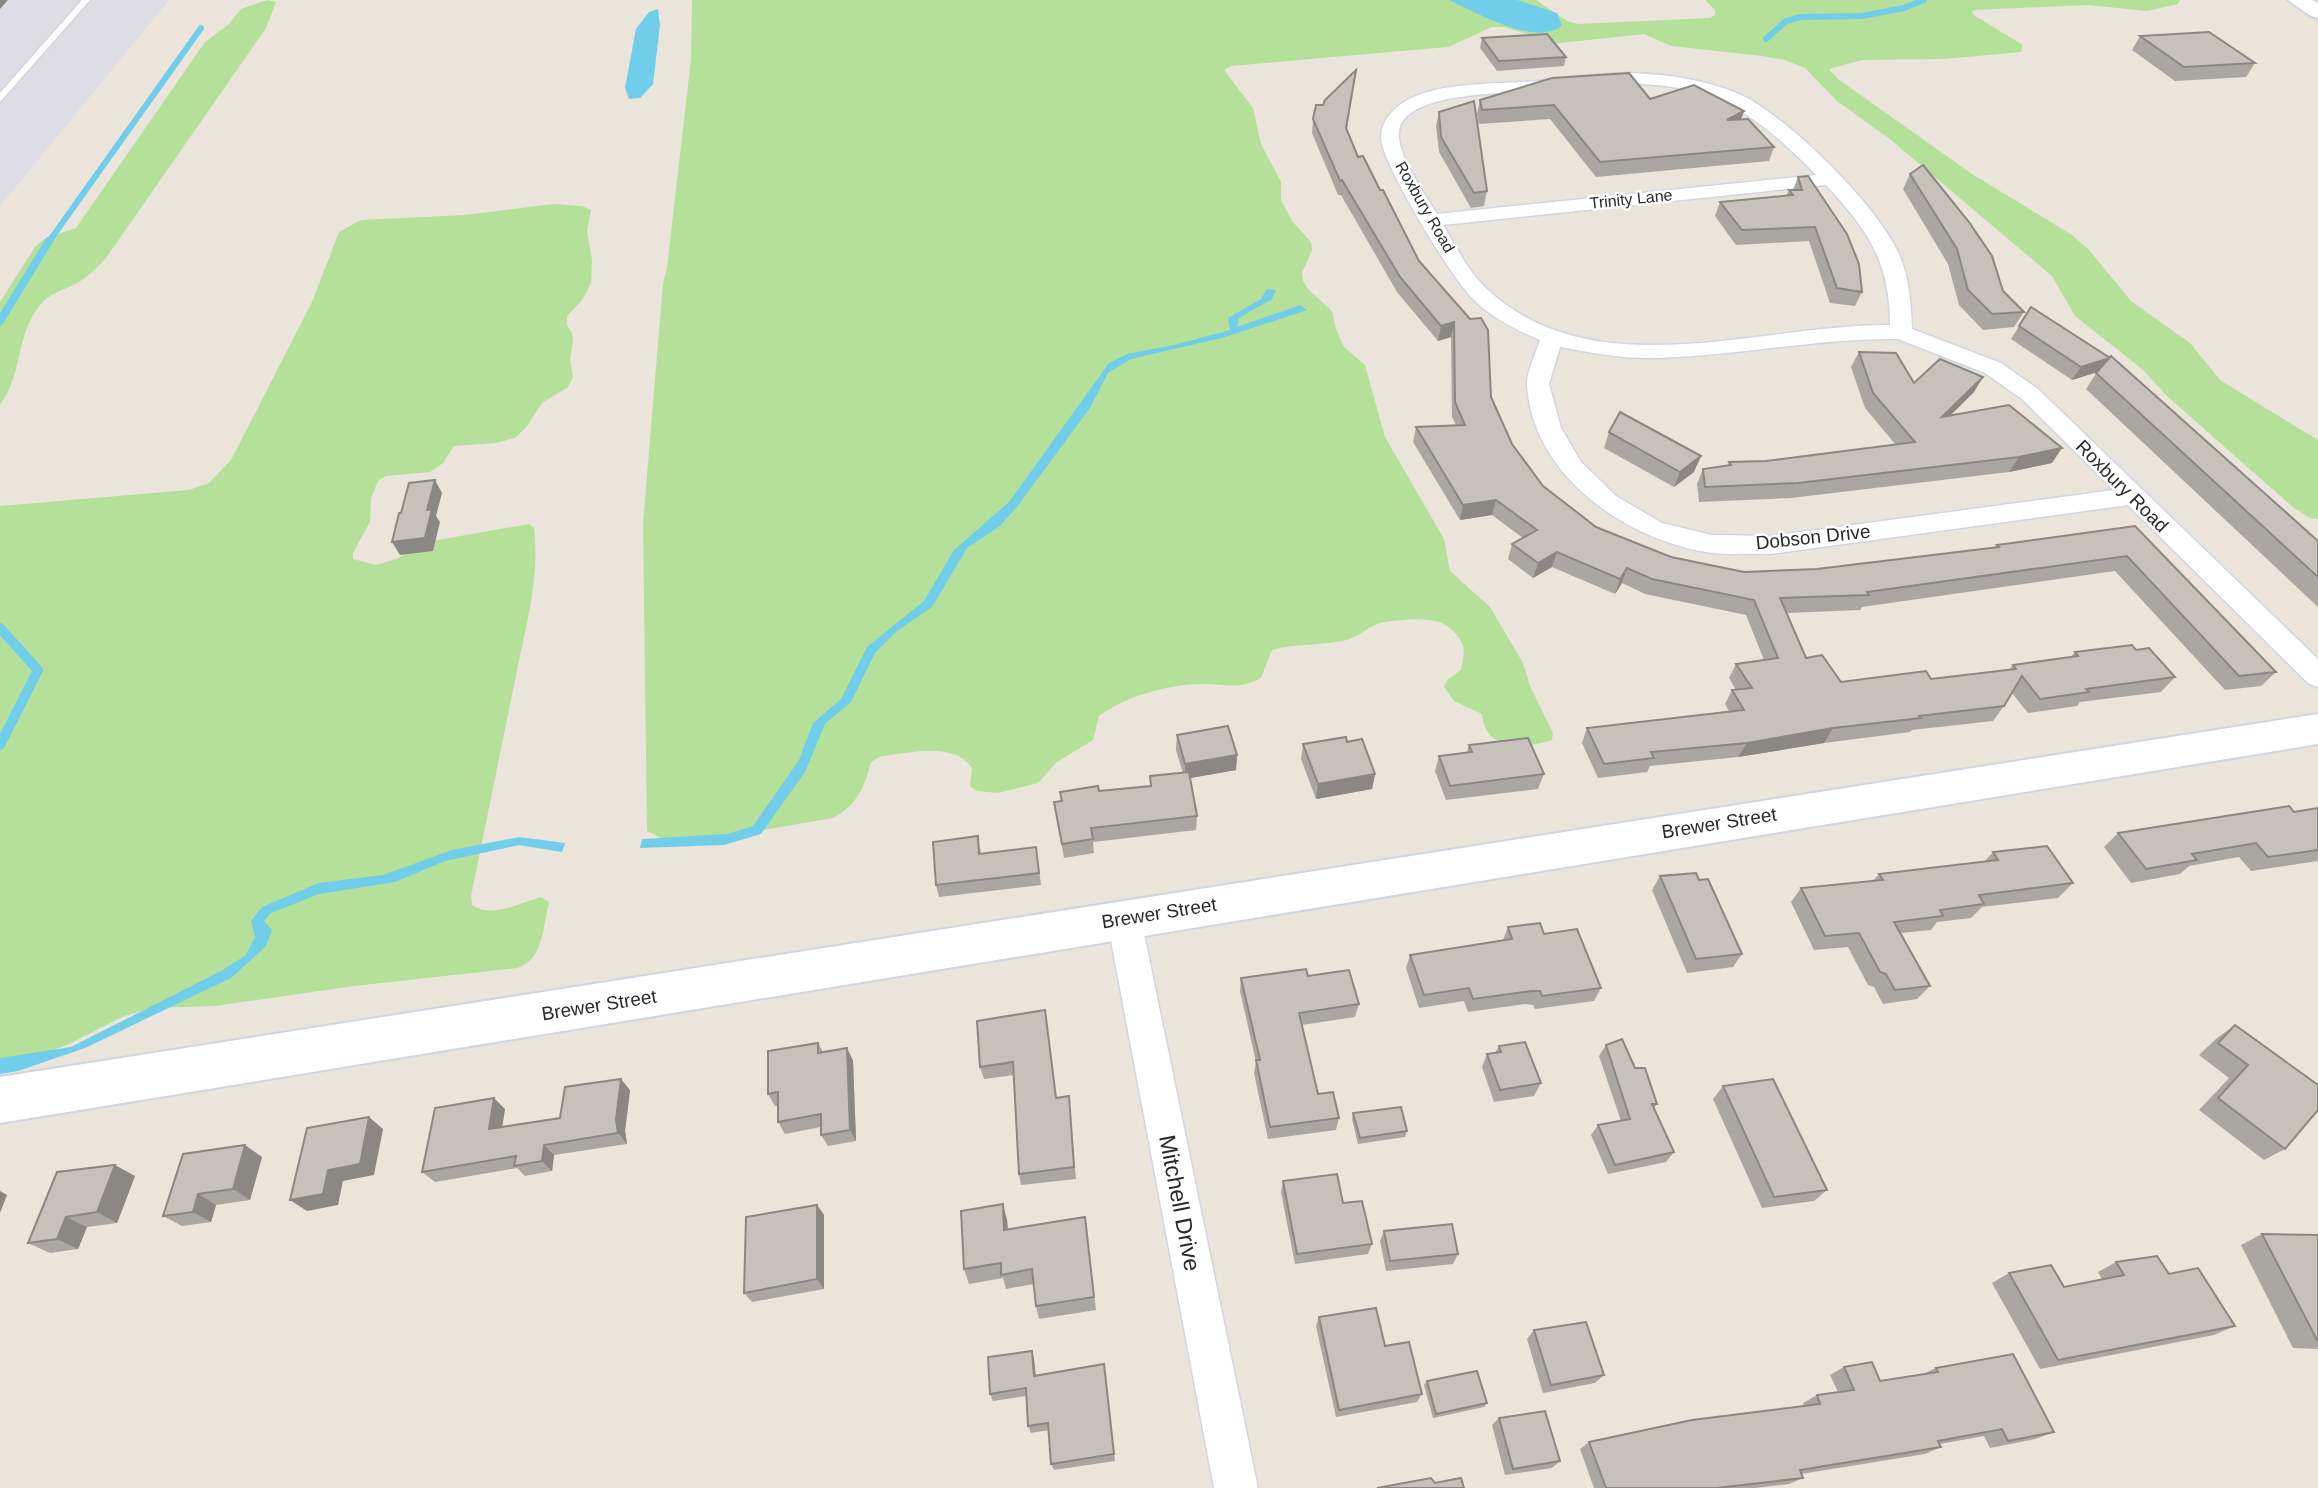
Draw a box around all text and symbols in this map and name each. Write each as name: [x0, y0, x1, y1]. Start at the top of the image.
street label: Roxbury Road: [1392, 158, 1458, 256]
street label: Trinity Lane: [1589, 186, 1673, 212]
street label: Roxbury Road: [2072, 436, 2172, 536]
street label: Dobson Drive: [1755, 521, 1871, 553]
street label: Brewer Street: [1660, 803, 1779, 842]
street label: Brewer Street: [1100, 893, 1219, 932]
street label: Brewer Street: [540, 985, 659, 1024]
street label: Mitchell Drive: [1154, 1133, 1206, 1273]

